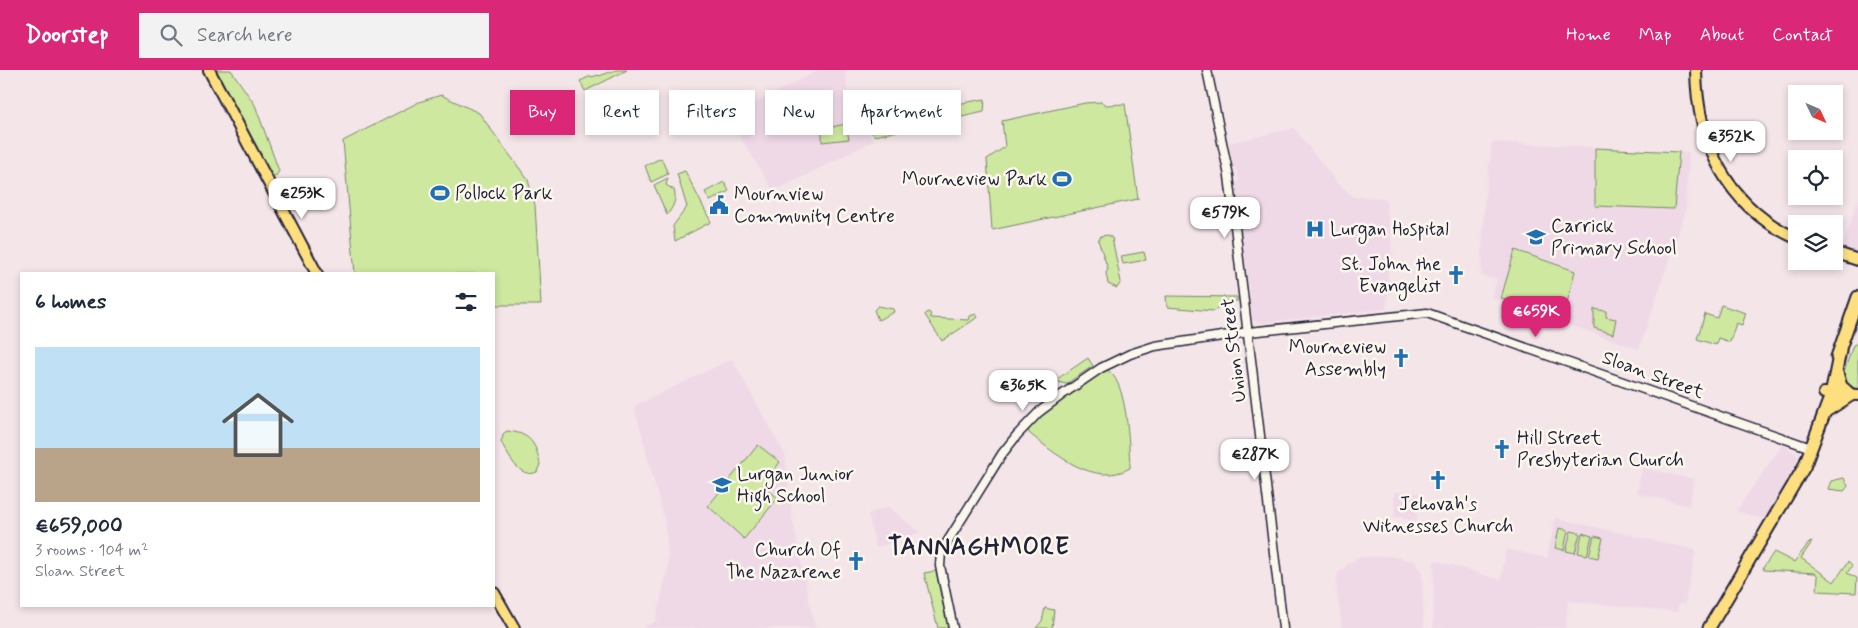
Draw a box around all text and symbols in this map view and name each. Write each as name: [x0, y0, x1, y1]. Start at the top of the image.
search box: [139, 13, 489, 58]
text: Doorstep: [25, 20, 109, 51]
icon: search: [157, 21, 185, 49]
text: Search here: [197, 23, 293, 48]
text: Home: [1566, 23, 1611, 47]
text: Map: [1639, 23, 1672, 47]
text: About: [1700, 23, 1744, 47]
text: Contact: [1772, 23, 1833, 47]
north arrow: [1788, 85, 1842, 140]
map controls: [1788, 85, 1843, 270]
chip: Buy: [510, 90, 575, 135]
chip: Rent: [585, 90, 659, 135]
chip: Filters: [669, 90, 755, 135]
chip: New: [765, 90, 833, 135]
chip: Apartment: [843, 90, 961, 135]
pin: €352K: [1696, 121, 1766, 163]
text: €352K: [1707, 126, 1755, 147]
button: locate: [1788, 150, 1843, 205]
place label: Mourneview Park: [902, 167, 1047, 192]
sports icon: Mourneview Park: [1051, 168, 1073, 190]
pin: €253K: [267, 178, 337, 220]
place label: Pollock Park: [455, 181, 553, 206]
sports icon: Pollock Park: [429, 182, 451, 204]
place label: Mournview Community Centre: [734, 182, 895, 229]
text: €253K: [280, 183, 324, 204]
public building icon: Mournview Community Centre: [708, 194, 730, 216]
pin: €579K: [1190, 196, 1260, 239]
text: €579K: [1201, 202, 1249, 223]
place label: Carrick Primary School: [1551, 214, 1677, 261]
button: layers: [1788, 215, 1843, 270]
place label: Lurgan Hospital: [1330, 217, 1449, 244]
hospital icon: Lurgan Hospital: [1304, 218, 1326, 240]
school or university icon: Carrick Primary School: [1525, 226, 1547, 248]
place label: St. John the Evangelist: [1341, 252, 1441, 301]
church icon: St. John the Evangelist: [1445, 264, 1467, 286]
text: 6 homes: [35, 288, 106, 316]
icon: filters: [452, 288, 480, 316]
street label: Union Street: [1215, 296, 1253, 404]
pin: €659K: [1501, 296, 1571, 338]
text: €659K: [1513, 301, 1559, 322]
place label: Mourneview Assembly: [1289, 335, 1386, 382]
street label: Sloan Street: [1599, 345, 1707, 405]
church icon: Mourneview Assembly: [1390, 347, 1412, 369]
pin: €365K: [988, 370, 1058, 412]
text: €365K: [1000, 375, 1046, 396]
icon: home: [213, 380, 303, 470]
place label: Hill Street Presbyterian Church: [1517, 426, 1684, 473]
pin: €287K: [1220, 438, 1290, 481]
church icon: Hill Street Presbyterian Church: [1491, 438, 1513, 460]
text: €287K: [1231, 444, 1279, 465]
place label: Lurgan Junior High School: [737, 462, 854, 512]
church icon: Jehovah's Witnesses Church: [1427, 469, 1449, 491]
school or university icon: Lurgan Junior High School: [711, 474, 733, 496]
place label: Jehovah's Witnesses Church: [1363, 492, 1513, 539]
text: €659,000: [35, 512, 123, 540]
district label: TANNAGHMORE: [888, 532, 1070, 563]
place label: Church Of The Nazarene: [726, 538, 841, 585]
text: 3 rooms · 104 m²: [35, 540, 148, 561]
church icon: Church Of The Nazarene: [845, 550, 867, 572]
text: Sloan Street: [35, 561, 125, 582]

